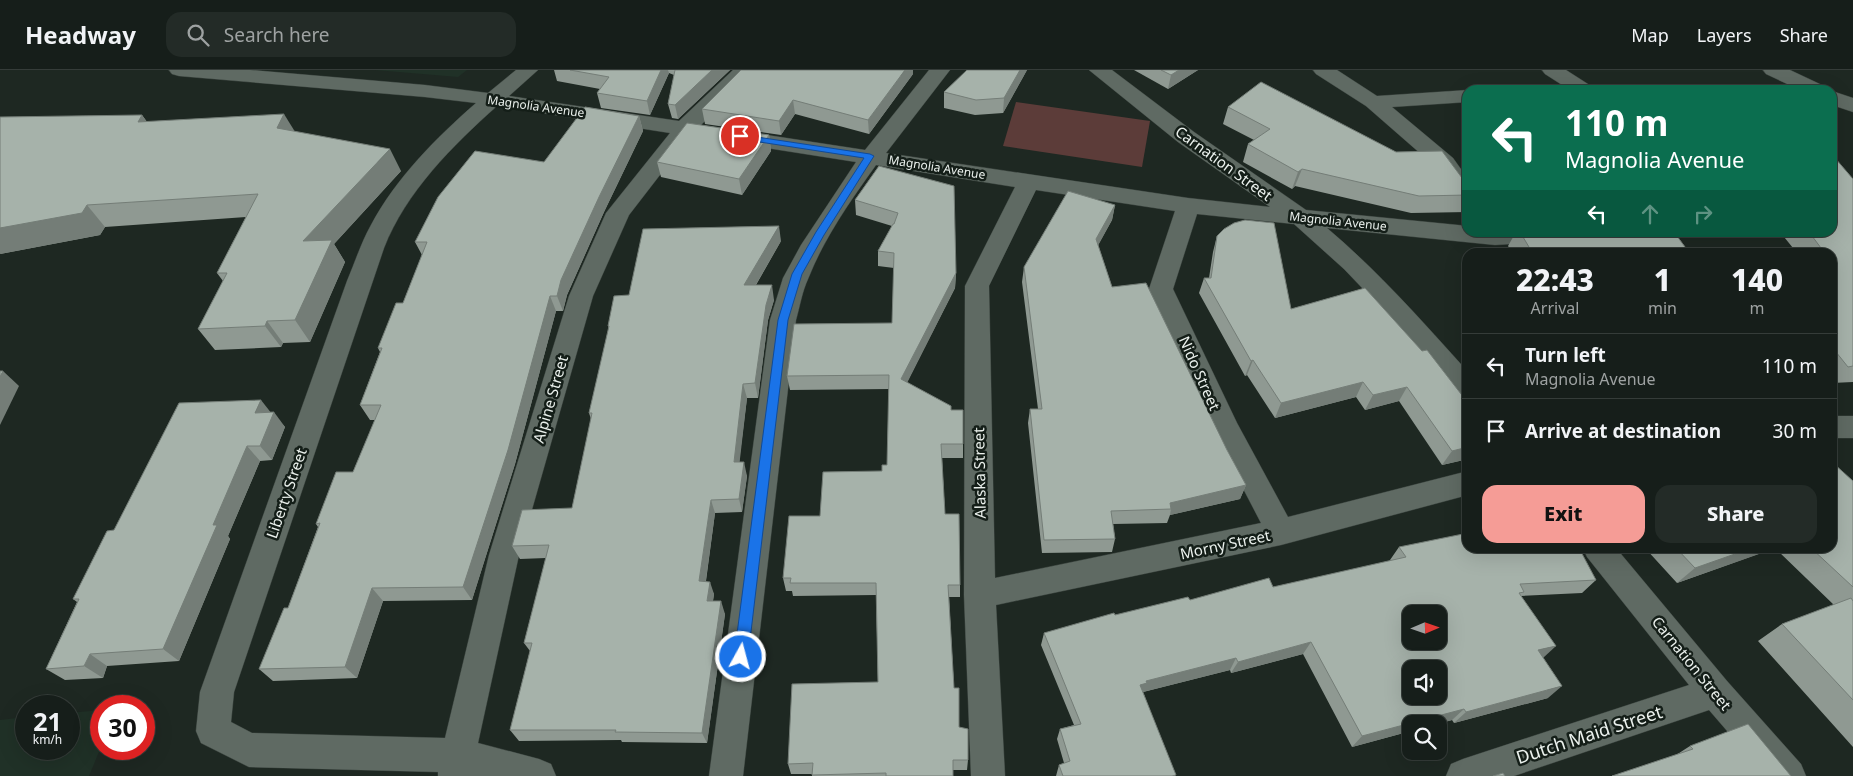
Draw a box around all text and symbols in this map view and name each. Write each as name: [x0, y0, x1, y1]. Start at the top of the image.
search box: [166, 12, 516, 57]
text: Headway: [25, 18, 136, 51]
icon: search: [184, 21, 212, 49]
text: Search here: [224, 22, 330, 48]
text: Map: [1631, 23, 1669, 47]
text: Layers: [1697, 23, 1752, 47]
text: Share: [1780, 23, 1828, 47]
street label: Magnolia Avenue: [486, 91, 586, 121]
text: 110 m: [1565, 99, 1668, 146]
icon: left: [1482, 105, 1547, 170]
pin: [719, 115, 761, 157]
street label: Carnation Street: [1172, 121, 1277, 205]
icon: arrive: [726, 122, 754, 150]
text: Magnolia Avenue: [1565, 144, 1744, 174]
street label: Magnolia Avenue: [887, 151, 987, 183]
icon: left: [1583, 200, 1611, 228]
icon: ahead: [1636, 200, 1664, 228]
icon: right: [1689, 200, 1717, 228]
street label: Magnolia Avenue: [1288, 207, 1388, 235]
text: 22:43: [1516, 259, 1594, 300]
text: 1: [1654, 259, 1671, 300]
text: 140: [1731, 259, 1783, 300]
text: Arrival: [1531, 297, 1579, 319]
text: min: [1648, 297, 1677, 319]
text: m: [1749, 297, 1764, 319]
street label: Nido Street: [1175, 333, 1226, 414]
text: Turn left: [1525, 342, 1606, 368]
street label: Alpine Street: [528, 352, 572, 445]
icon: left: [1482, 352, 1510, 380]
text: 110 m: [1762, 353, 1817, 379]
text: Magnolia Avenue: [1525, 368, 1655, 390]
icon: arrive: [1482, 417, 1510, 445]
text: Arrive at destination: [1525, 418, 1721, 444]
text: 30 m: [1773, 418, 1817, 444]
street label: Alaska Street: [968, 427, 990, 519]
street label: Liberty Street: [261, 445, 311, 541]
button: Exit: [1482, 485, 1645, 543]
button: Share: [1655, 485, 1817, 543]
street label: Morny Street: [1178, 525, 1272, 563]
north arrow: [1402, 605, 1448, 650]
map controls: [1402, 605, 1447, 760]
street label: Carnation Street: [1648, 612, 1736, 715]
position arrow: [714, 630, 766, 682]
button: sound: [1402, 660, 1447, 705]
speed limit sign: 30: [90, 695, 155, 760]
street label: Dutch Maid Street: [1513, 699, 1666, 769]
text: 21: [33, 704, 62, 738]
button: search: [1402, 715, 1447, 760]
text: km/h: [33, 731, 62, 748]

